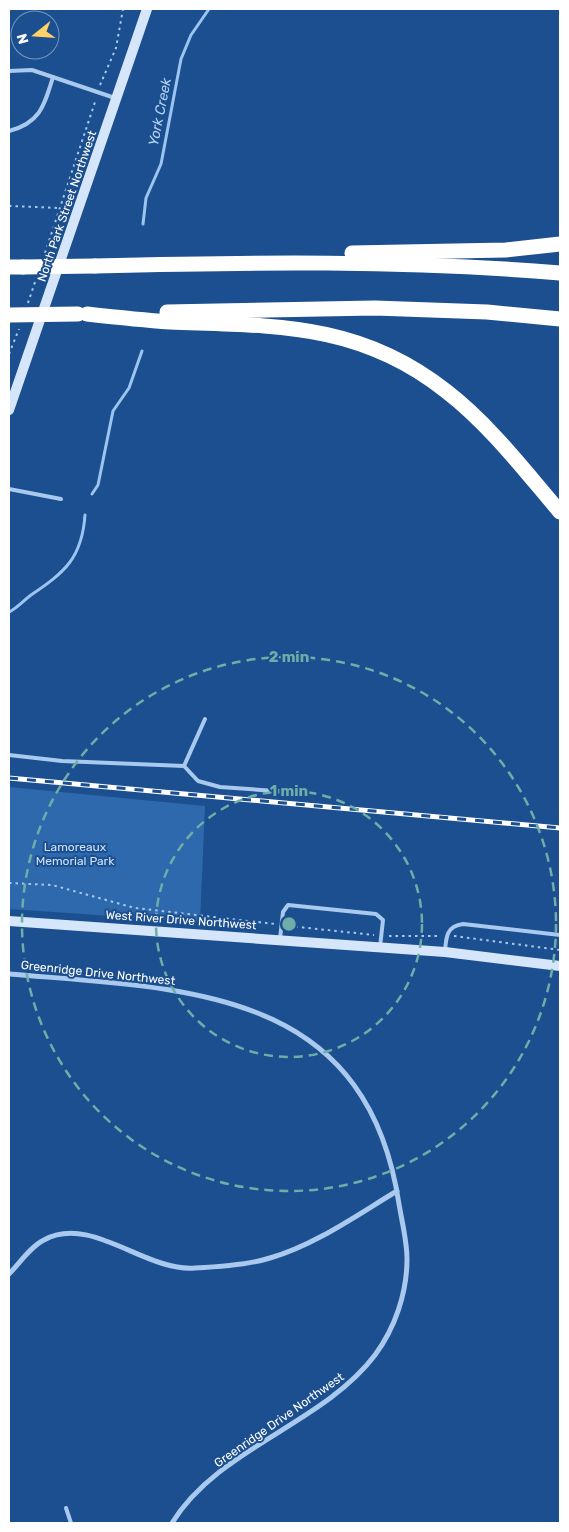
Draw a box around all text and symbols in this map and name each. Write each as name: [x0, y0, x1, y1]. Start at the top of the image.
north arrow: [10, 10, 60, 60]
text: N: [13, 31, 33, 46]
water label: York Creek: [145, 76, 175, 148]
street label: North Park Street Northwest: [35, 128, 100, 283]
text: 2 min: [269, 648, 309, 666]
text: 1 min: [270, 782, 308, 800]
park label: Lamoreaux Memorial Park: [36, 840, 115, 868]
street label: West River Drive Northwest: [105, 908, 257, 932]
centre of rings: [280, 915, 298, 933]
street label: Greenridge Drive Northwest: [20, 958, 176, 988]
street label: Greenridge Drive Northwest: [211, 1370, 347, 1470]

